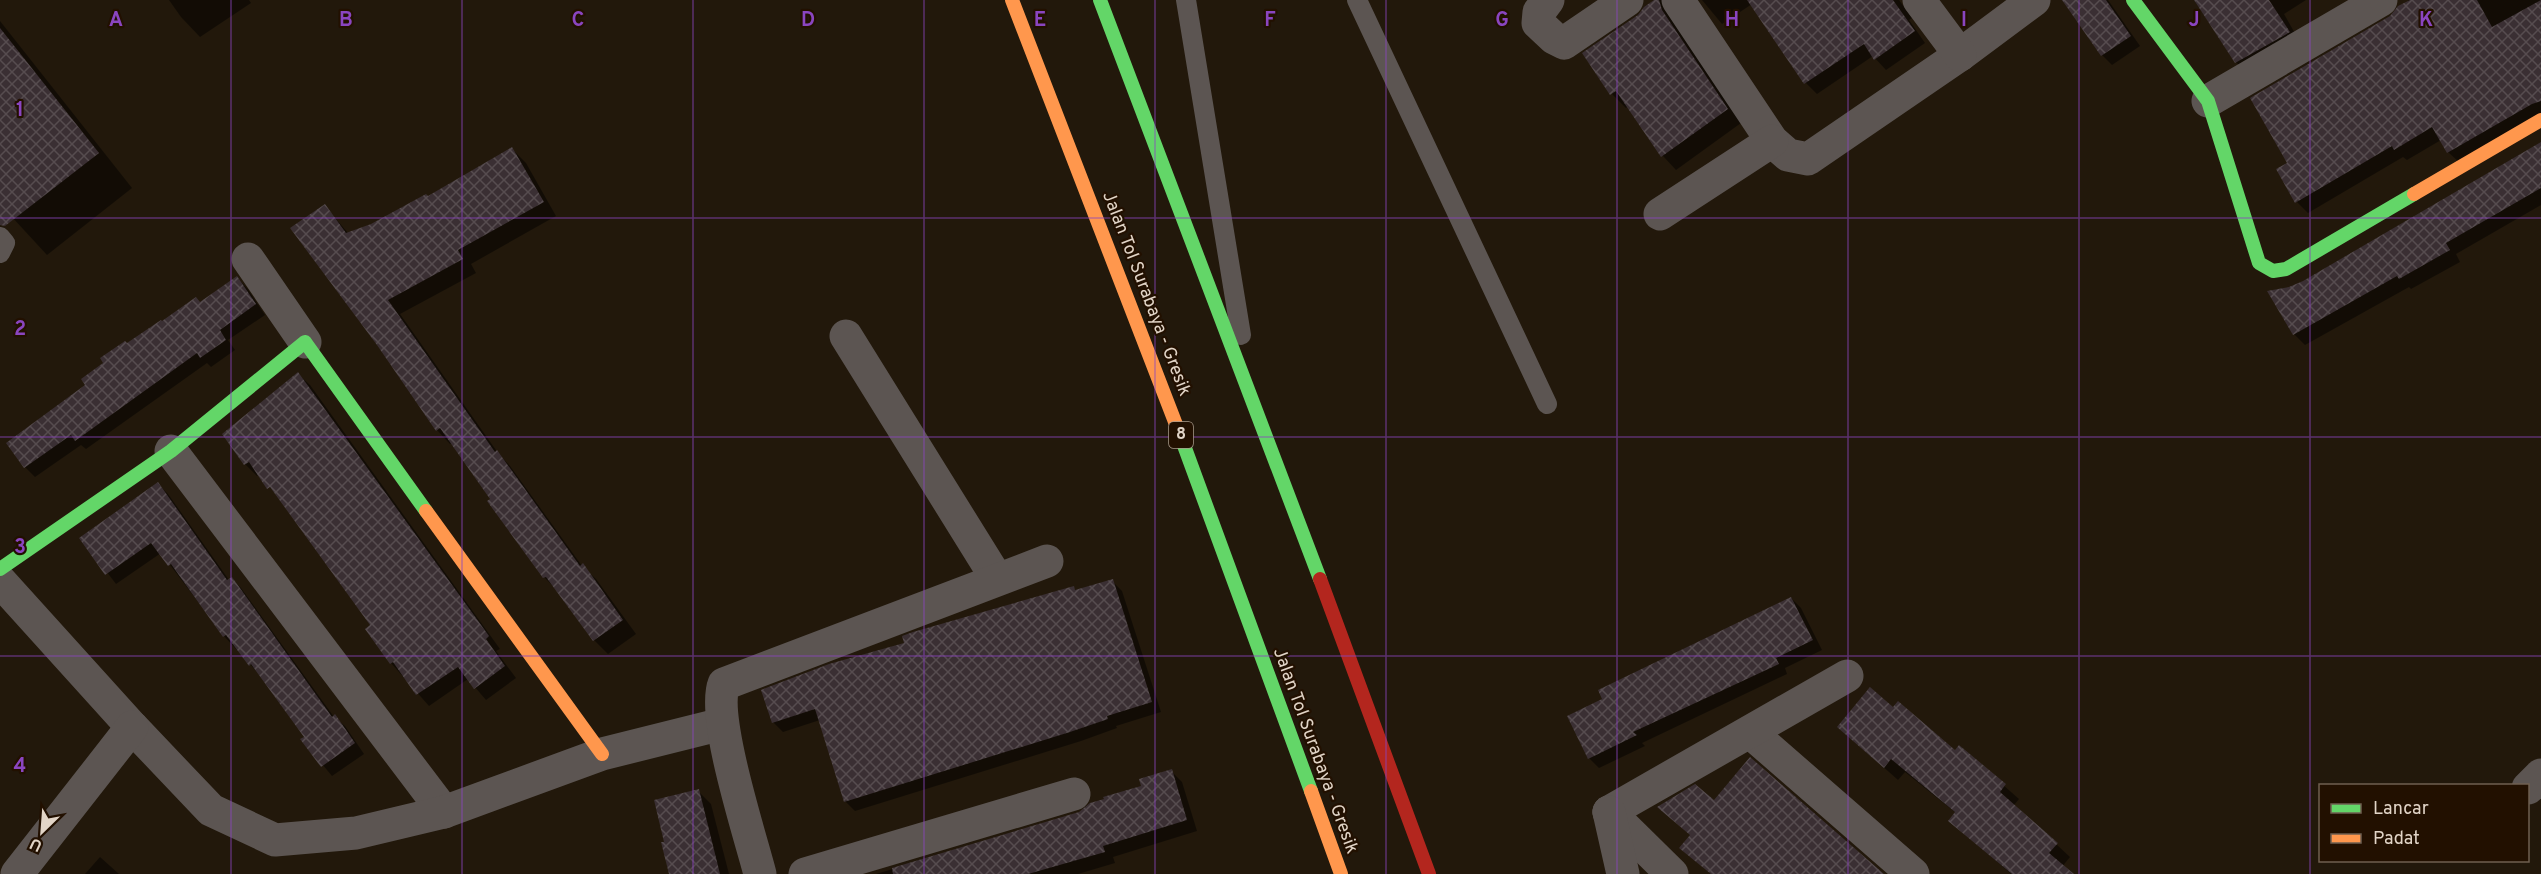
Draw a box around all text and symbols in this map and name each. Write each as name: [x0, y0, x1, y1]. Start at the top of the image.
text: A: [109, 8, 123, 34]
text: B: [339, 8, 353, 34]
text: C: [572, 8, 584, 34]
text: D: [801, 8, 815, 34]
text: E: [1034, 8, 1046, 34]
text: F: [1264, 8, 1276, 34]
text: G: [1495, 8, 1509, 34]
text: H: [1725, 8, 1739, 34]
text: I: [1961, 8, 1967, 34]
text: J: [2188, 8, 2200, 34]
text: K: [2419, 8, 2433, 34]
text: 1: [16, 98, 24, 124]
street label: Jalan Tol Surabaya - Gresik: [1096, 188, 1196, 400]
text: 2: [14, 317, 26, 343]
road number: 8: [1169, 422, 1193, 448]
text: 3: [14, 535, 26, 561]
street label: Jalan Tol Surabaya - Gresik: [1267, 645, 1363, 857]
text: 4: [14, 754, 26, 780]
legend: [2319, 784, 2529, 862]
text: Lancar: [2373, 798, 2429, 821]
north arrow: [12, 802, 72, 862]
text: Padat: [2373, 828, 2420, 851]
text: U: [27, 832, 46, 855]

